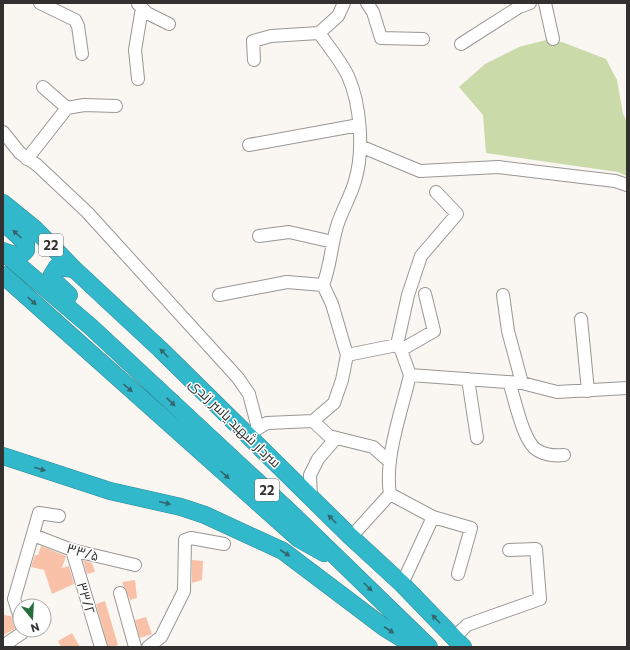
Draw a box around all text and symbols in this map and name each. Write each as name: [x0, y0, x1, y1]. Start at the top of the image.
one-way arrow: [12, 229, 22, 239]
road number: 22: [39, 234, 63, 256]
one-way arrow: [27, 296, 37, 305]
one-way arrow: [159, 348, 169, 358]
street label: سردار شهید یاسر زندی: [186, 374, 285, 471]
one-way arrow: [123, 383, 134, 392]
one-way arrow: [167, 397, 176, 406]
one-way arrow: [34, 467, 46, 473]
one-way arrow: [220, 470, 230, 479]
road number: 22: [255, 479, 279, 501]
one-way arrow: [159, 500, 171, 506]
one-way arrow: [327, 514, 337, 524]
street label: ۳۳/۵: [65, 539, 101, 564]
one-way arrow: [280, 549, 290, 557]
street label: ۳۳/۲: [74, 580, 99, 616]
one-way arrow: [363, 582, 373, 592]
north arrow: [12, 598, 52, 638]
one-way arrow: [431, 614, 441, 624]
text: N: [29, 621, 41, 635]
one-way arrow: [384, 626, 394, 634]

